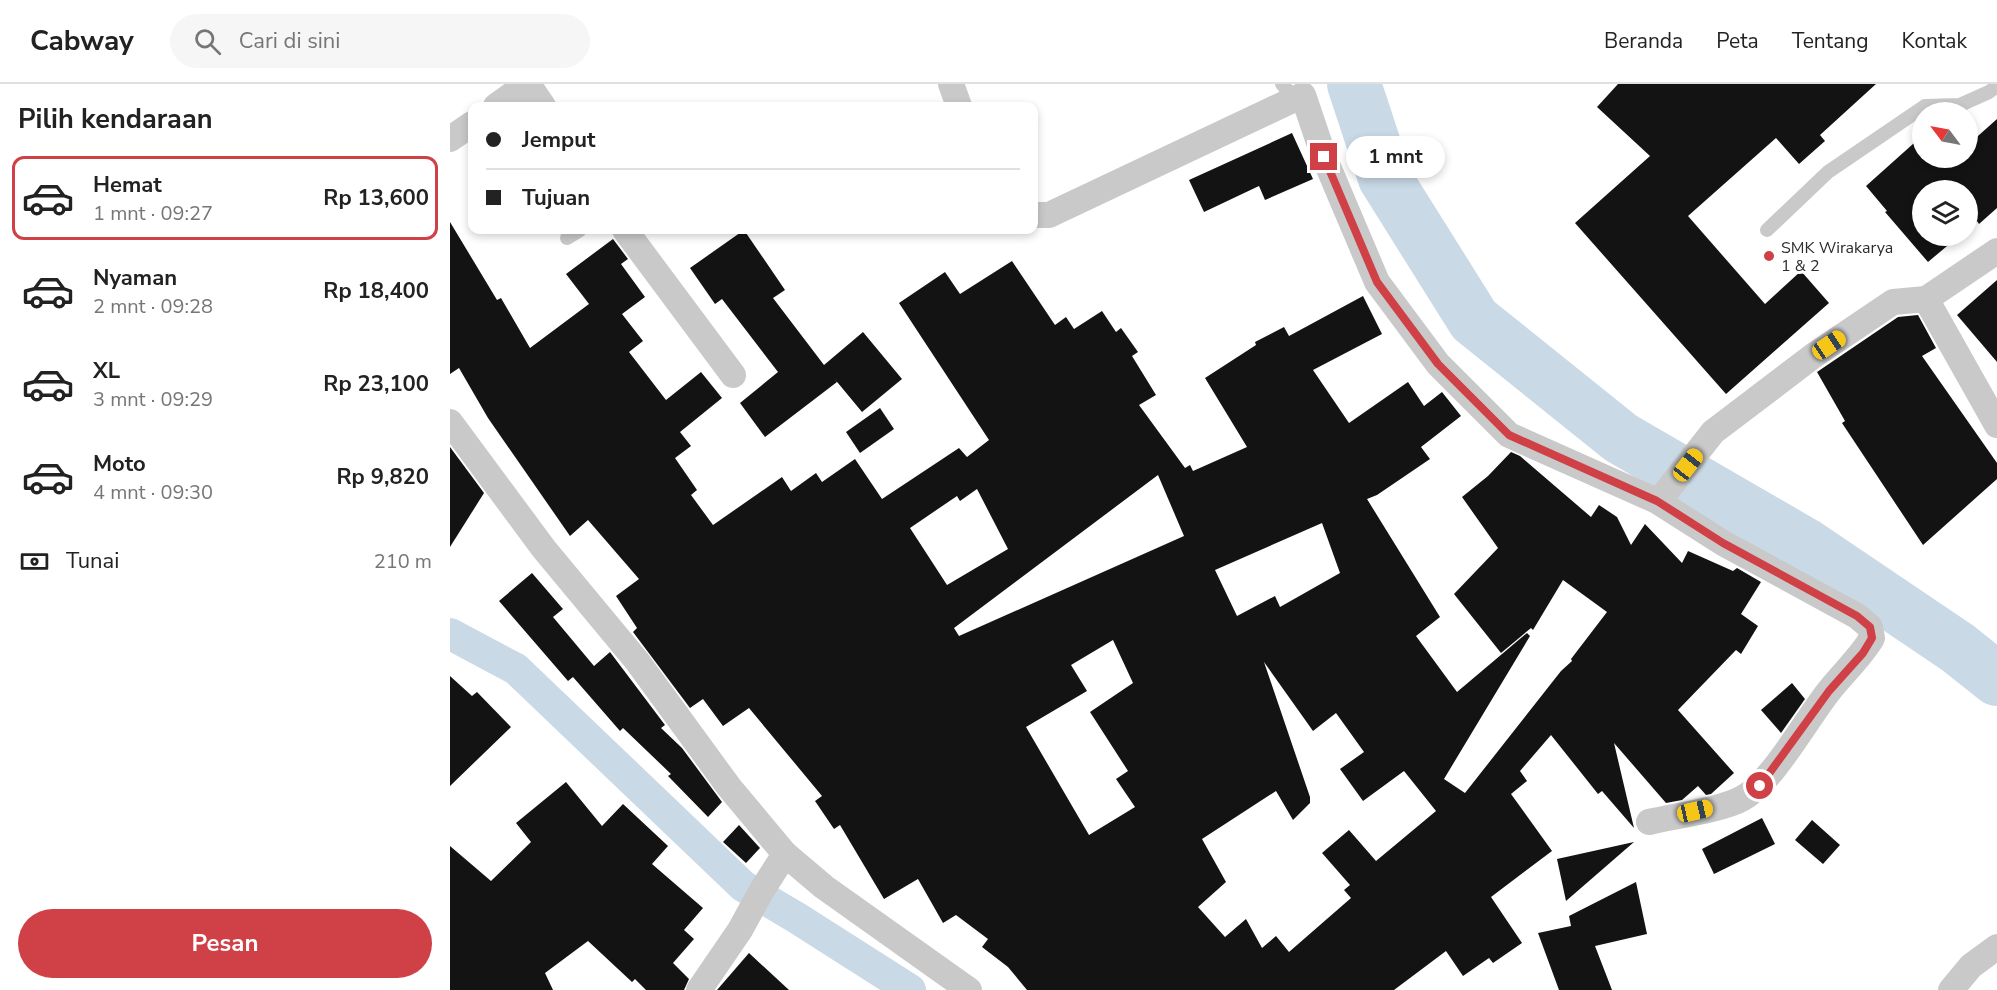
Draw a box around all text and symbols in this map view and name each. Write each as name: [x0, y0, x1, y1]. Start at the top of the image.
search box: [170, 14, 590, 68]
text: Cabway: [30, 22, 134, 60]
icon: search: [191, 25, 224, 58]
text: Cari di sini: [239, 26, 340, 56]
text: Beranda: [1604, 27, 1683, 55]
text: Peta: [1716, 27, 1759, 55]
text: Tentang: [1792, 27, 1869, 55]
text: Kontak: [1902, 27, 1967, 55]
text: Pilih kendaraan: [18, 101, 212, 138]
north arrow: [1912, 102, 1978, 168]
map controls: [1912, 102, 1978, 246]
text: Jemput: [522, 125, 595, 155]
callout: 1 mnt: [1345, 136, 1444, 178]
route end: [1310, 143, 1337, 170]
text: 1 mnt: [1368, 143, 1423, 170]
text: Hemat: [93, 170, 162, 200]
icon: car: [21, 171, 75, 225]
button: layers: [1912, 180, 1978, 246]
text: Rp 13,600: [323, 183, 429, 213]
text: Tujuan: [522, 183, 590, 213]
text: 1 mnt · 09:27: [93, 200, 213, 227]
place label: SMK Wirakarya 1 & 2: [1781, 237, 1893, 277]
marker: SMK Wirakarya 1 & 2: [1762, 249, 1776, 263]
text: Nyaman: [93, 263, 177, 293]
icon: car: [21, 264, 75, 318]
text: Rp 18,400: [323, 276, 429, 306]
text: 2 mnt · 09:28: [93, 293, 213, 320]
car: [1809, 327, 1849, 363]
text: XL: [93, 356, 120, 386]
icon: car: [21, 357, 75, 411]
text: Rp 23,100: [323, 369, 429, 399]
text: 3 mnt · 09:29: [93, 386, 213, 413]
car: [1670, 445, 1706, 485]
text: Moto: [93, 449, 146, 479]
icon: car: [21, 450, 75, 504]
text: Rp 9,820: [337, 462, 429, 492]
text: 4 mnt · 09:30: [93, 479, 213, 506]
icon: cash: [18, 545, 51, 578]
text: Tunai: [66, 546, 119, 576]
text: 210 m: [374, 548, 432, 575]
route start: [1746, 772, 1773, 799]
car: [1675, 798, 1715, 824]
button: Pesan: [18, 909, 432, 978]

